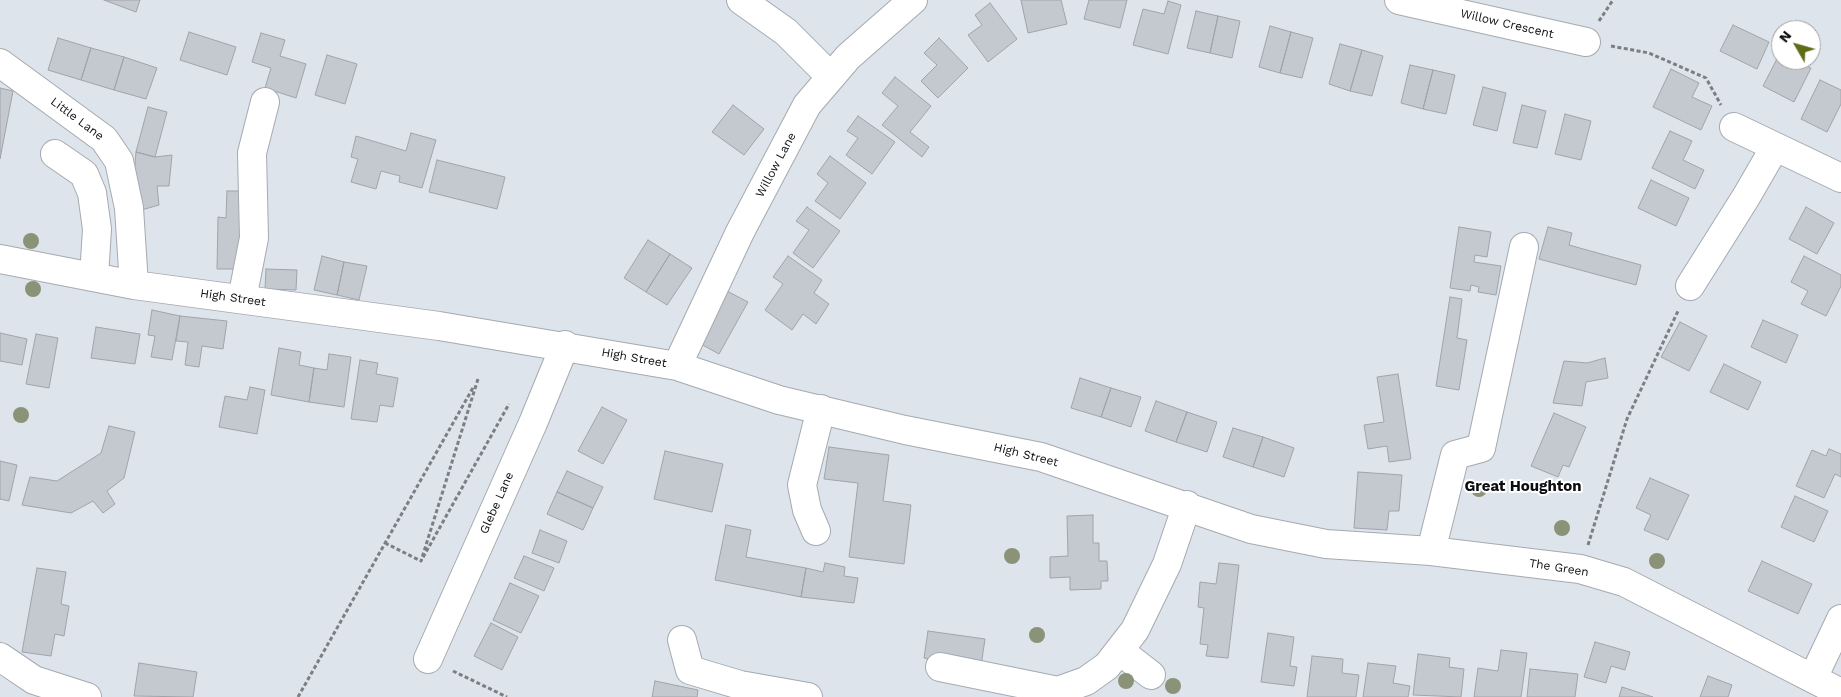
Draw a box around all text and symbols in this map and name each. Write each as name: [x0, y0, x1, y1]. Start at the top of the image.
street label: Willow Crescent: [1459, 6, 1555, 42]
north arrow: [1771, 20, 1821, 70]
text: N: [1775, 27, 1794, 45]
street label: Little Lane: [48, 94, 106, 144]
street label: Willow Lane: [753, 130, 799, 200]
street label: High Street: [199, 286, 267, 310]
street label: High Street: [600, 345, 668, 371]
street label: High Street: [992, 440, 1060, 470]
street label: Glebe Lane: [477, 470, 517, 536]
district label: Great Houghton: [1465, 478, 1581, 496]
street label: The Green: [1528, 556, 1590, 580]

